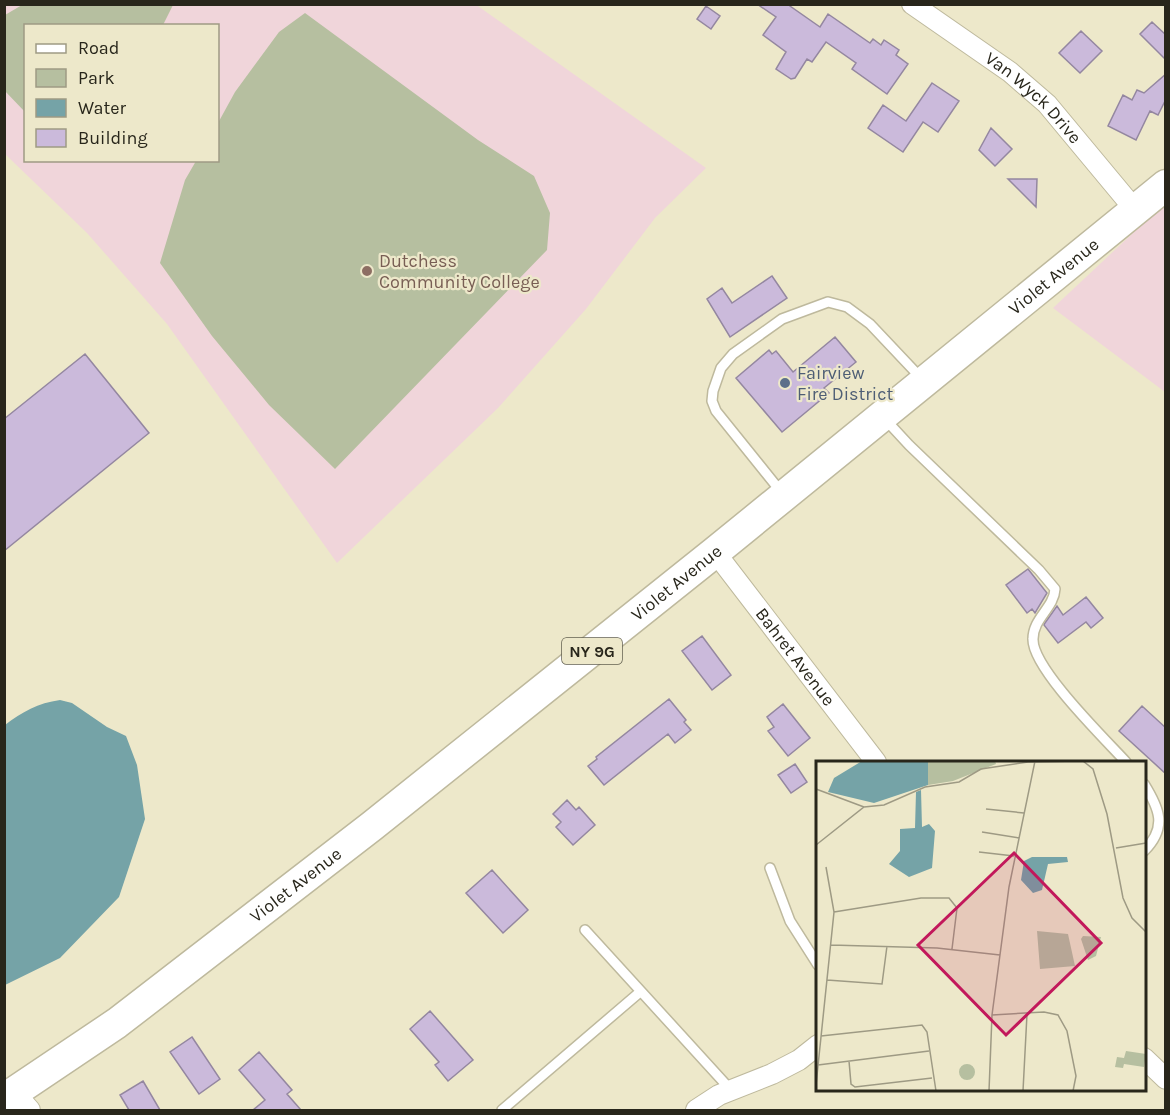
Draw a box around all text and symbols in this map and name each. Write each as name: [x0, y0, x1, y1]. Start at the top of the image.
legend: [24, 24, 219, 162]
text: Road: [78, 37, 119, 59]
street label: Van Wyck Drive: [981, 47, 1086, 148]
text: Park: [78, 67, 115, 89]
text: Water: [78, 97, 126, 119]
text: Building: [78, 127, 148, 149]
street label: Violet Avenue: [1004, 233, 1103, 320]
place label: Dutchess Community College: [379, 250, 540, 293]
marker: Dutchess Community College: [360, 264, 374, 278]
place label: Fairview Fire District: [797, 362, 893, 405]
marker: Fairview Fire District: [778, 376, 792, 390]
street label: Violet Avenue: [627, 540, 726, 626]
street label: Bahret Avenue: [751, 603, 840, 710]
road number: NY 9G: [562, 638, 622, 664]
inset map: [816, 761, 1146, 1091]
street label: Violet Avenue: [245, 843, 346, 927]

